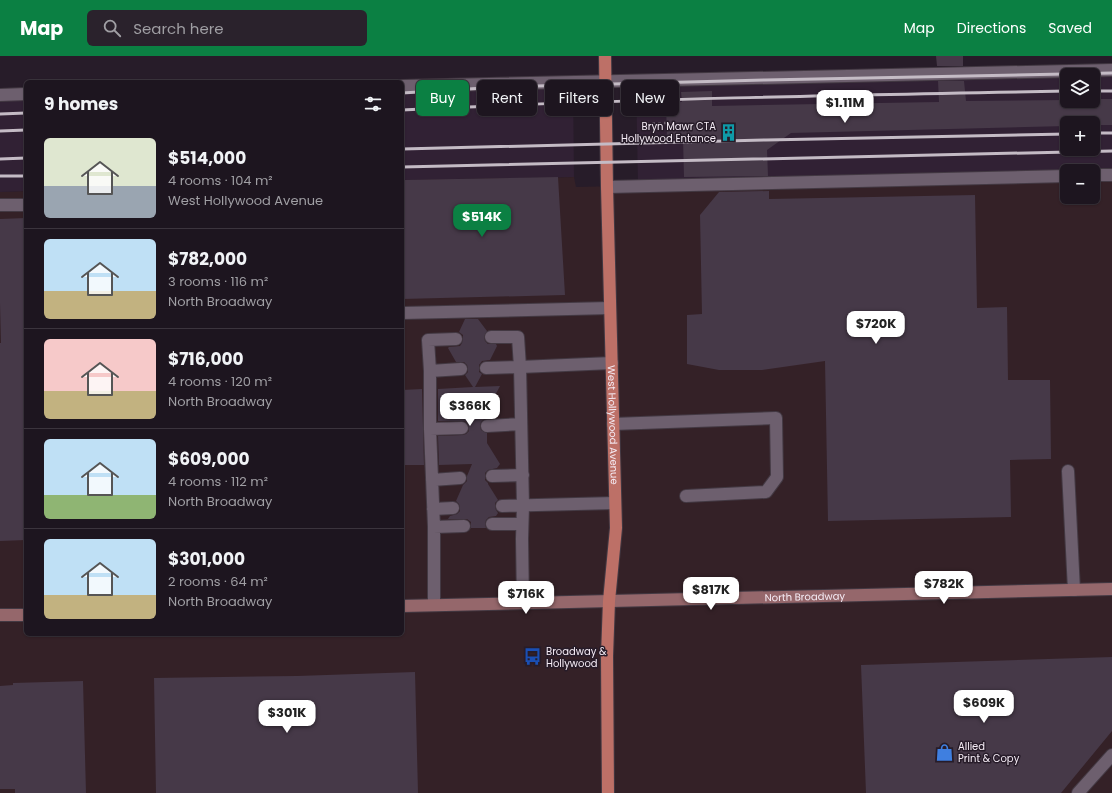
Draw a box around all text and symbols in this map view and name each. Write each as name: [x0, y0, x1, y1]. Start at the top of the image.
search box: [87, 10, 367, 46]
text: Map: [20, 15, 63, 42]
icon: search: [101, 17, 123, 39]
text: Search here: [133, 18, 224, 39]
text: Map: [904, 18, 935, 38]
text: Directions: [957, 18, 1026, 38]
text: Saved: [1048, 18, 1092, 38]
map controls: [1060, 68, 1100, 204]
button: layers: [1060, 68, 1100, 108]
chip: Buy: [416, 80, 469, 116]
chip: Rent: [477, 80, 537, 116]
chip: Filters: [545, 80, 613, 116]
chip: New: [621, 80, 679, 116]
pin: $1.11M: [812, 90, 878, 124]
text: 9 homes: [44, 92, 118, 116]
icon: filters: [362, 93, 384, 115]
text: $1.11M: [826, 93, 864, 112]
button: +: [1060, 116, 1100, 156]
place label: Bryn Mawr CTA Hollywood Entance: [621, 119, 716, 146]
building icon: Bryn Mawr CTA Hollywood Entance: [719, 122, 739, 142]
text: $514,000: [168, 146, 246, 170]
icon: home: [76, 154, 124, 202]
button: −: [1060, 164, 1100, 204]
text: 4 rooms · 104 m²: [168, 171, 273, 190]
text: West Hollywood Avenue: [168, 191, 323, 210]
pin: $514K: [454, 204, 510, 238]
text: $514K: [462, 207, 502, 226]
text: $782,000: [168, 247, 247, 271]
icon: home: [76, 255, 124, 303]
text: 3 rooms · 116 m²: [168, 272, 268, 291]
text: North Broadway: [168, 292, 272, 311]
pin: $720K: [848, 311, 904, 345]
text: $720K: [856, 314, 896, 333]
text: $716,000: [168, 347, 244, 371]
icon: home: [76, 355, 124, 403]
street label: West Hollywood Avenue: [604, 365, 622, 485]
text: 4 rooms · 120 m²: [168, 372, 272, 391]
text: North Broadway: [168, 392, 272, 411]
pin: $366K: [442, 393, 498, 427]
text: $366K: [449, 396, 491, 415]
text: $609,000: [168, 447, 250, 471]
icon: home: [76, 455, 124, 503]
text: 4 rooms · 112 m²: [168, 472, 268, 491]
text: North Broadway: [168, 492, 272, 511]
text: $301,000: [168, 547, 245, 571]
icon: home: [76, 555, 124, 603]
pin: $782K: [916, 571, 972, 605]
text: 2 rooms · 64 m²: [168, 572, 268, 591]
text: $782K: [924, 574, 964, 593]
pin: $817K: [683, 577, 739, 611]
text: $817K: [692, 580, 730, 599]
pin: $716K: [498, 581, 554, 615]
text: $716K: [507, 584, 545, 603]
street label: North Broadway: [765, 588, 846, 605]
text: North Broadway: [168, 592, 272, 611]
place label: Broadway & Hollywood: [546, 644, 607, 671]
bus stop icon: Broadway & Hollywood: [523, 647, 543, 667]
pin: $609K: [956, 690, 1012, 724]
text: $609K: [963, 693, 1005, 712]
pin: $301K: [259, 700, 315, 734]
text: $301K: [268, 703, 306, 722]
place label: Allied Print & Copy: [958, 739, 1020, 766]
shop icon: Allied Print & Copy: [935, 742, 955, 762]

